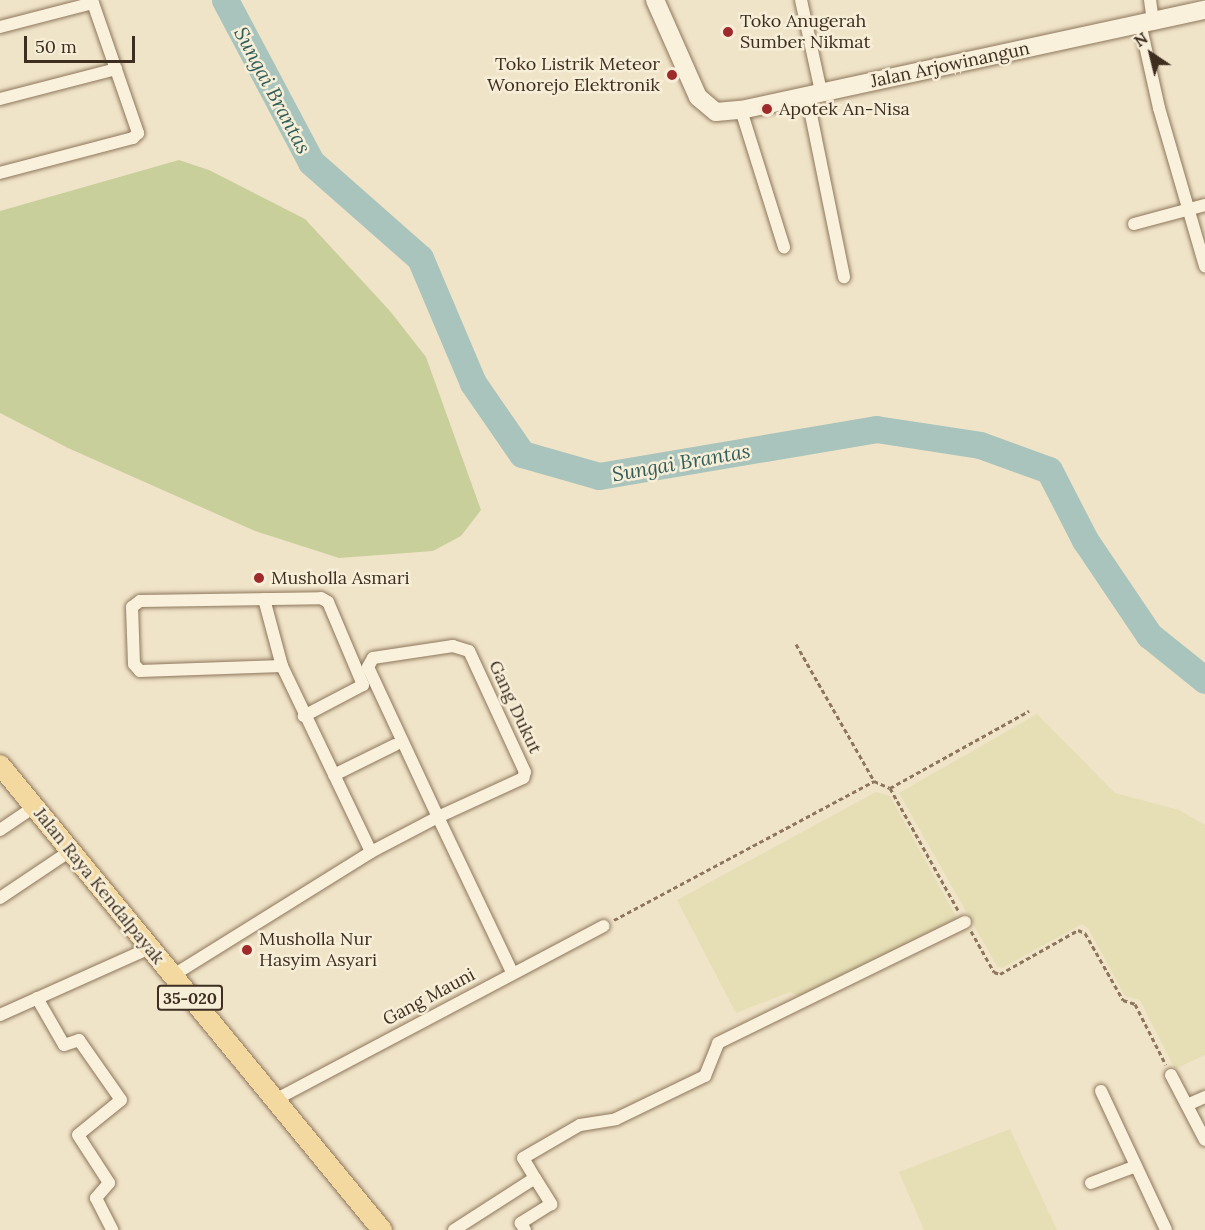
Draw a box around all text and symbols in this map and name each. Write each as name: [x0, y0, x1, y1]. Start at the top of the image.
place label: Toko Anugerah Sumber Nikmat: [740, 11, 870, 54]
water label: Sungai Brantas: [230, 23, 316, 157]
scale bar: [27, 24, 138, 62]
north arrow: [1121, 24, 1181, 84]
marker: Toko Anugerah Sumber Nikmat: [721, 25, 735, 39]
text: N: [1130, 28, 1151, 51]
text: 50 m: [35, 35, 77, 58]
street label: Jalan Arjowinangun: [869, 38, 1031, 92]
place label: Toko Listrik Meteor Wonorejo Elektronik: [487, 54, 660, 97]
marker: Toko Listrik Meteor Wonorejo Elektronik: [665, 68, 679, 82]
place label: Apotek An-Nisa: [779, 98, 910, 120]
marker: Apotek An-Nisa: [760, 102, 774, 116]
water label: Sungai Brantas: [610, 438, 752, 486]
place label: Musholla Asmari: [271, 567, 410, 589]
marker: Musholla Asmari: [252, 571, 266, 585]
street label: Gang Dukut: [484, 657, 546, 757]
street label: Jalan Raya Kendalpayak: [29, 803, 169, 969]
place label: Musholla Nur Hasyim Asyari: [259, 929, 377, 972]
marker: Musholla Nur Hasyim Asyari: [240, 943, 254, 957]
street label: Gang Mauni: [379, 964, 479, 1030]
road number: 35-020: [156, 985, 225, 1011]

